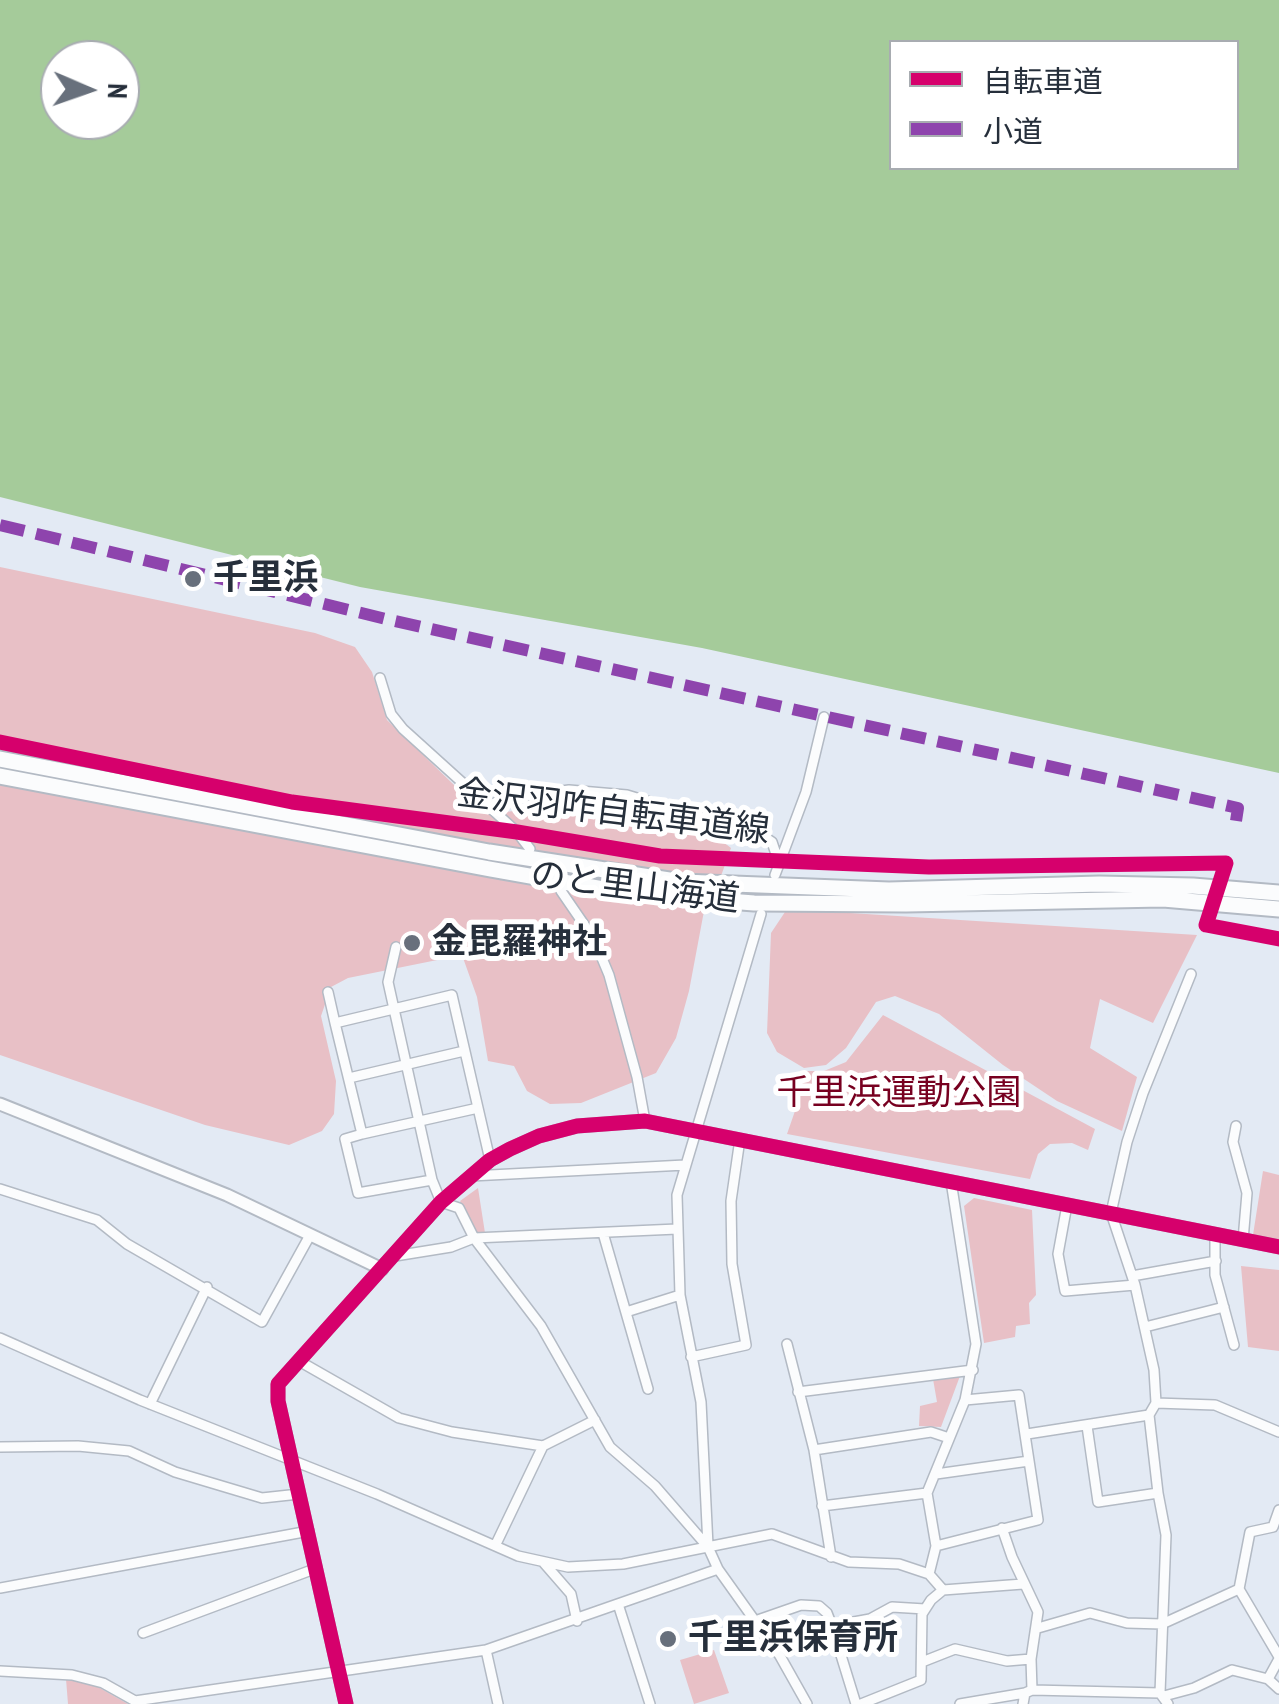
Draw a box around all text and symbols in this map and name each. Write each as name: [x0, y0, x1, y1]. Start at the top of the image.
north arrow: [40, 40, 140, 140]
legend: [889, 40, 1239, 170]
text: 自転車道: [983, 61, 1103, 100]
text: N: [100, 83, 137, 99]
text: 小道: [983, 111, 1043, 150]
place label: 千里浜: [213, 558, 318, 600]
marker: 千里浜: [182, 568, 204, 590]
street label: 金沢羽咋自転車道線: [454, 773, 772, 853]
street label: のと里山海道: [528, 854, 742, 922]
place label: 金毘羅神社: [432, 922, 607, 964]
marker: 金毘羅神社: [401, 932, 423, 954]
park label: 千里浜運動公園: [777, 1073, 1021, 1115]
place label: 千里浜保育所: [688, 1618, 898, 1660]
marker: 千里浜保育所: [657, 1628, 679, 1650]

